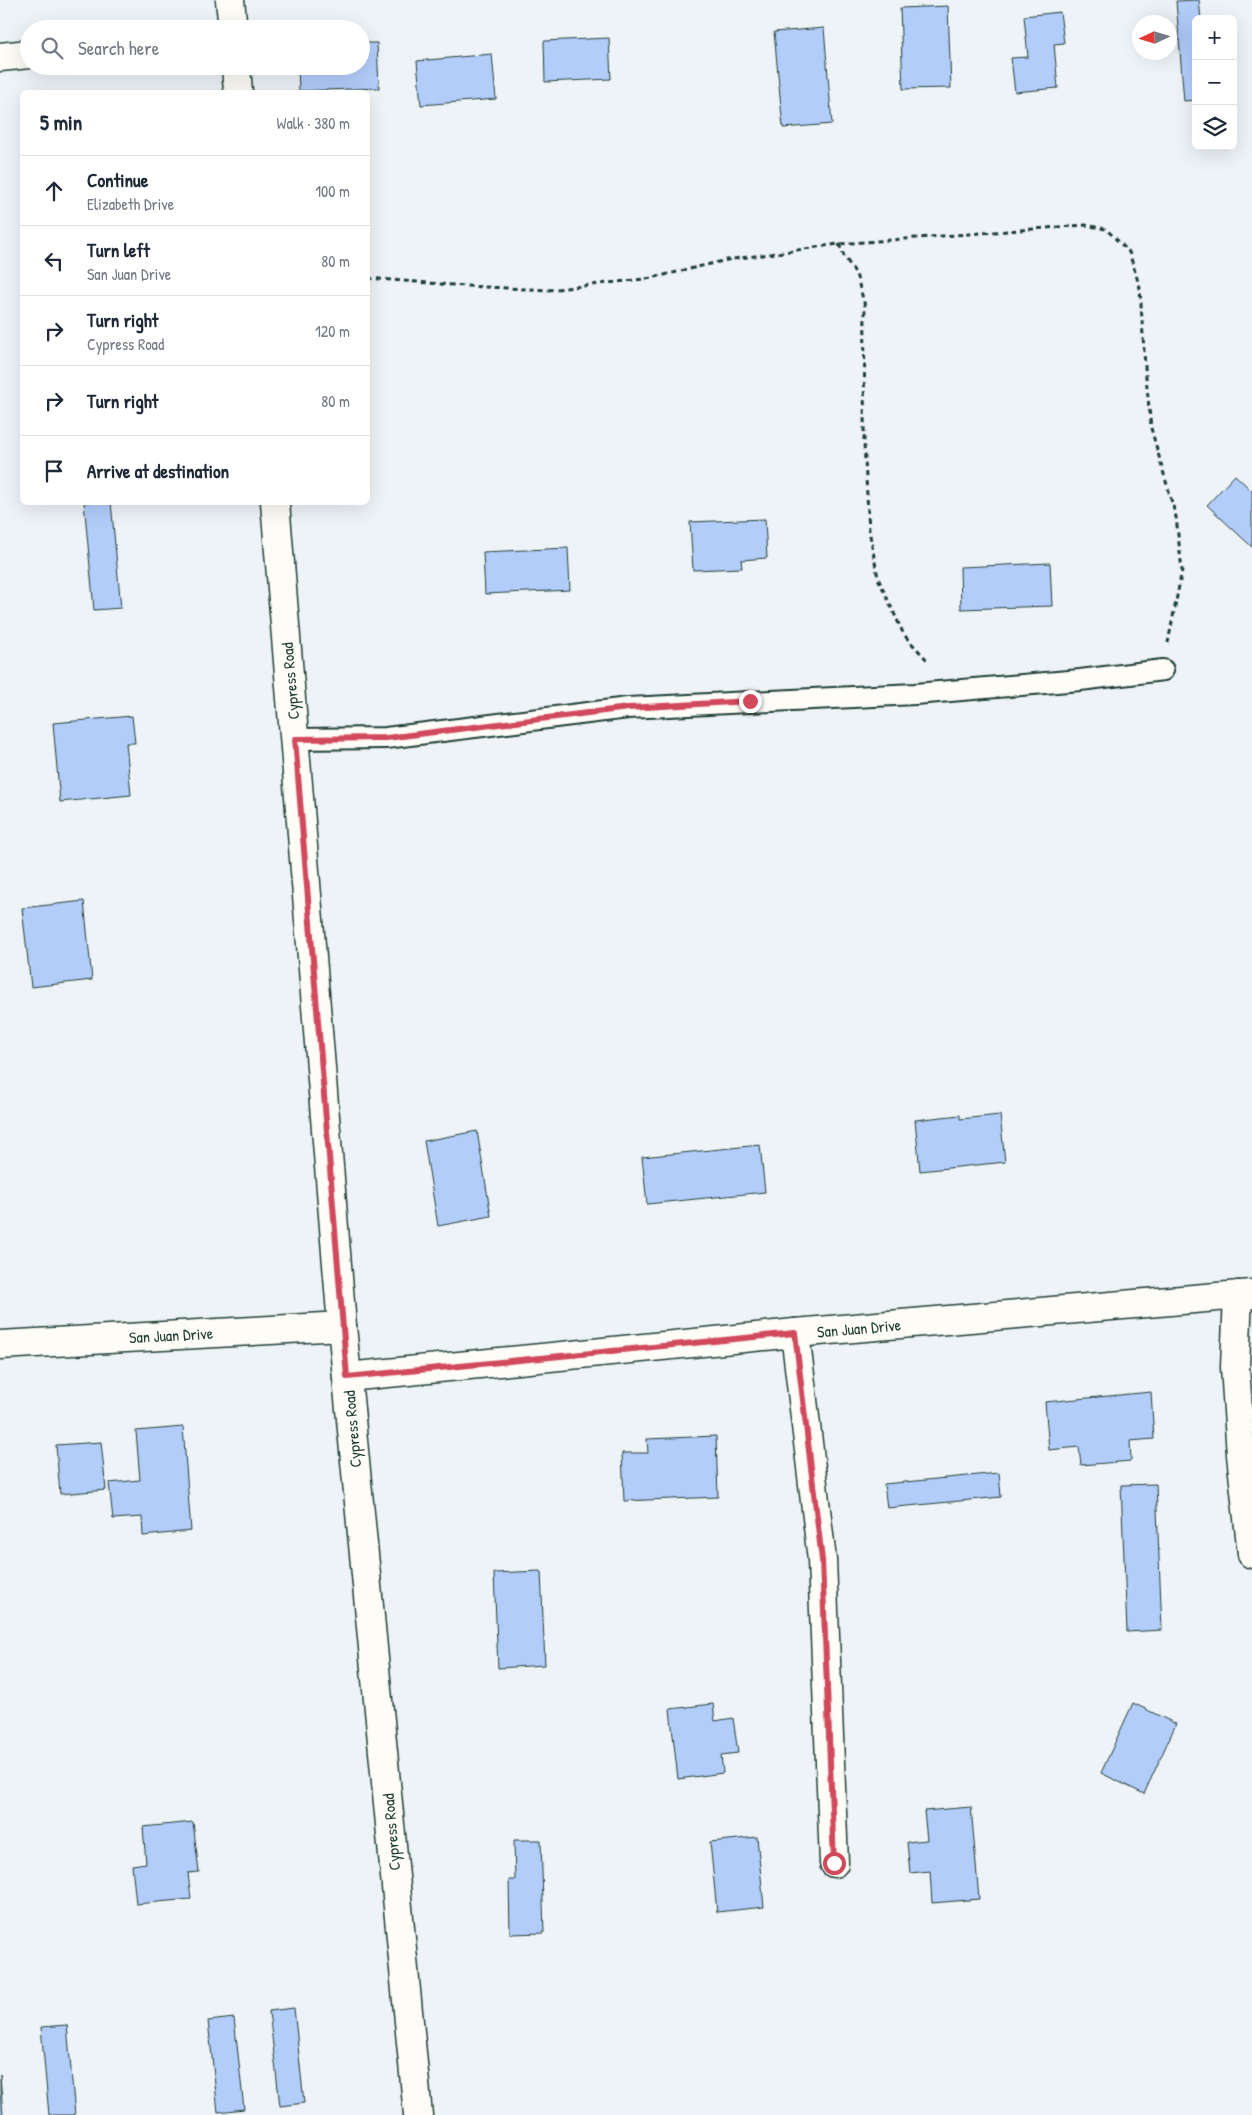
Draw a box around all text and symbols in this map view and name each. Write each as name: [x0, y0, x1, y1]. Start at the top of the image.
north arrow: [1132, 15, 1177, 60]
map controls: [1192, 15, 1237, 150]
button: +: [1192, 15, 1237, 60]
search box: [20, 20, 370, 75]
icon: search: [38, 34, 66, 62]
text: Search here: [78, 35, 159, 61]
button: −: [1192, 60, 1237, 105]
button: layers: [1192, 105, 1237, 150]
text: 5 min: [40, 108, 82, 137]
text: Walk · 380 m: [277, 112, 350, 134]
text: Continue: [87, 167, 148, 193]
icon: ahead: [40, 177, 68, 205]
text: 100 m: [315, 180, 350, 202]
text: Elizabeth Drive: [87, 193, 174, 215]
text: Turn left: [87, 237, 150, 263]
icon: left: [40, 247, 68, 275]
text: 80 m: [321, 250, 350, 272]
text: San Juan Drive: [87, 263, 171, 285]
text: Turn right: [87, 307, 158, 333]
icon: right: [40, 317, 68, 345]
text: 120 m: [315, 320, 350, 342]
text: Cypress Road: [87, 333, 164, 355]
icon: right: [40, 387, 68, 415]
text: Turn right: [87, 388, 158, 414]
text: 80 m: [321, 390, 350, 412]
icon: arrive: [40, 457, 68, 485]
text: Arrive at destination: [87, 458, 229, 484]
street label: Cypress Road: [276, 642, 304, 720]
route end: [739, 690, 762, 713]
street label: San Juan Drive: [816, 1313, 902, 1343]
street label: San Juan Drive: [128, 1322, 214, 1348]
street label: Cypress Road: [338, 1390, 366, 1468]
street label: Cypress Road: [377, 1793, 405, 1871]
route start: [823, 1852, 846, 1875]

